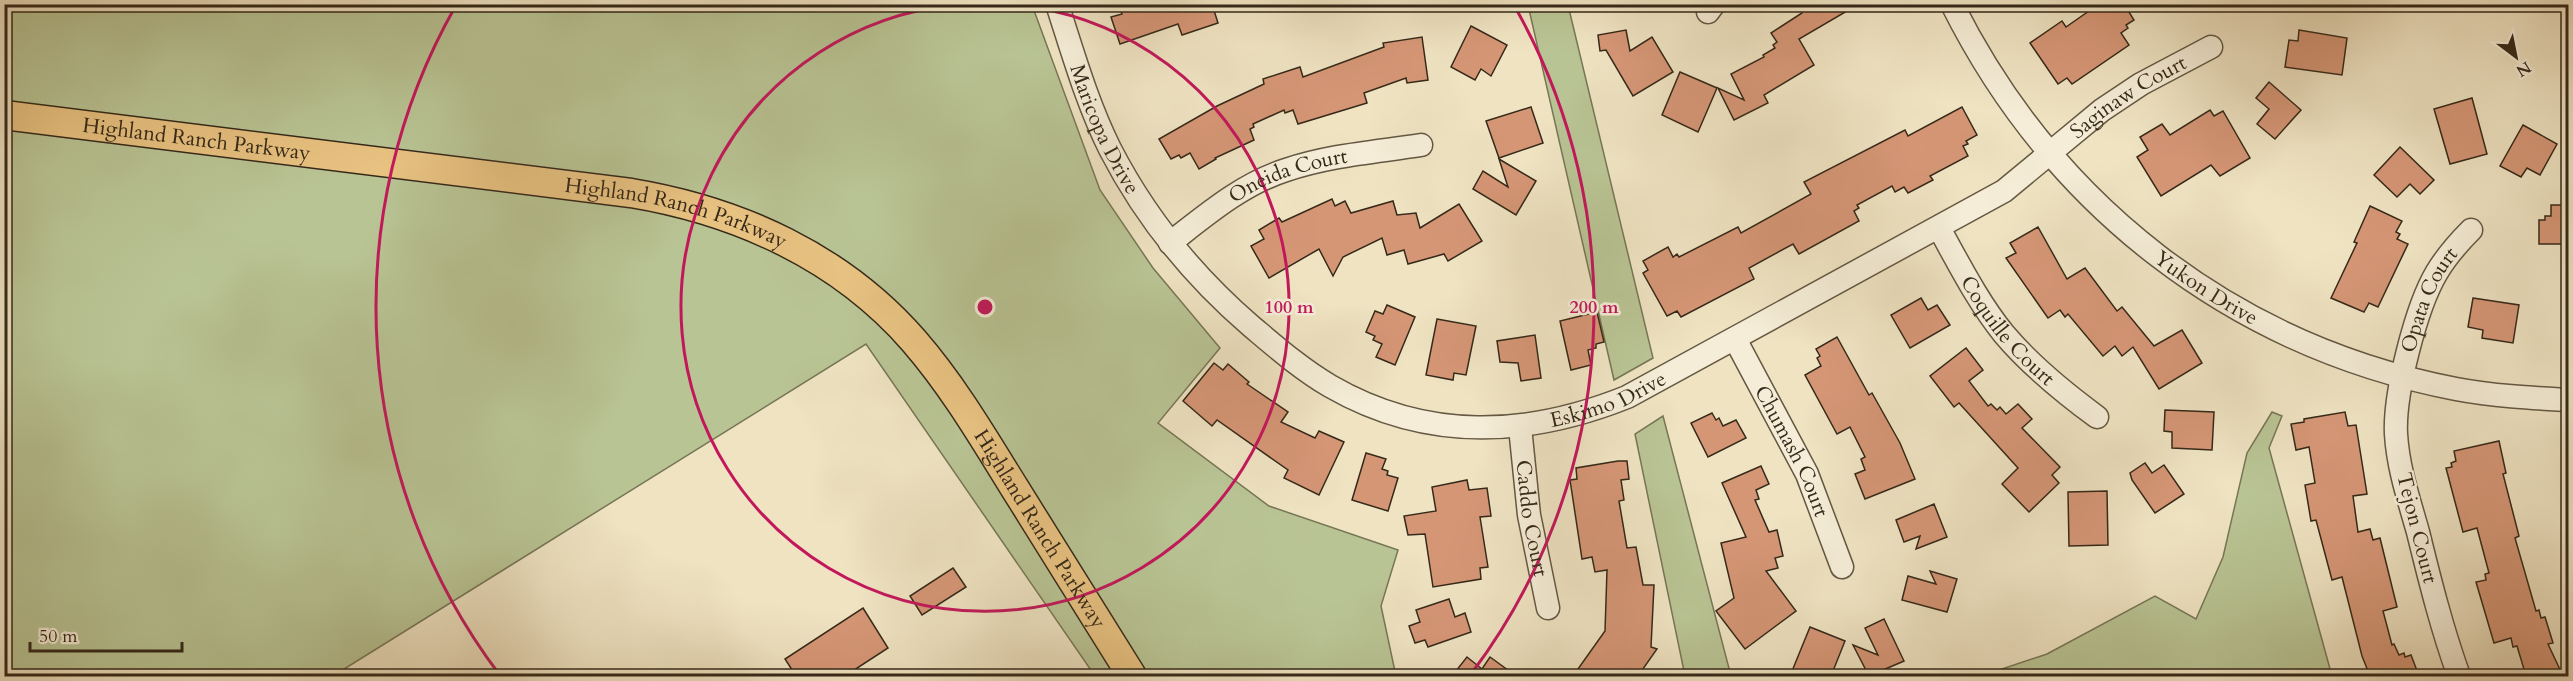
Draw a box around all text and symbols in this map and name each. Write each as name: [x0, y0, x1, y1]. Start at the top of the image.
north arrow: [2486, 27, 2546, 87]
street label: Saginaw Court: [2064, 48, 2192, 145]
text: N: [2512, 56, 2535, 82]
street label: Maricopa Drive: [1063, 60, 1147, 200]
street label: Highland Ranch Parkway: [81, 110, 312, 168]
street label: Oneida Court: [1223, 141, 1350, 210]
street label: Highland Ranch Parkway: [563, 170, 792, 255]
street label: Opata Court: [2394, 240, 2465, 356]
street label: Yukon Drive: [2148, 244, 2263, 332]
street label: Coquille Court: [1954, 270, 2061, 392]
text: 100 m: [1264, 295, 1314, 320]
text: 200 m: [1569, 295, 1619, 320]
centre of rings: [975, 297, 995, 317]
street label: Eskimo Drive: [1547, 364, 1671, 435]
street label: Chumash Court: [1748, 380, 1836, 521]
street label: Highland Ranch Parkway: [967, 423, 1113, 634]
street label: Caddo Court: [1509, 458, 1556, 579]
street label: Tejon Court: [2389, 470, 2445, 587]
scale bar: [30, 615, 182, 653]
text: 50 m: [39, 624, 78, 649]

